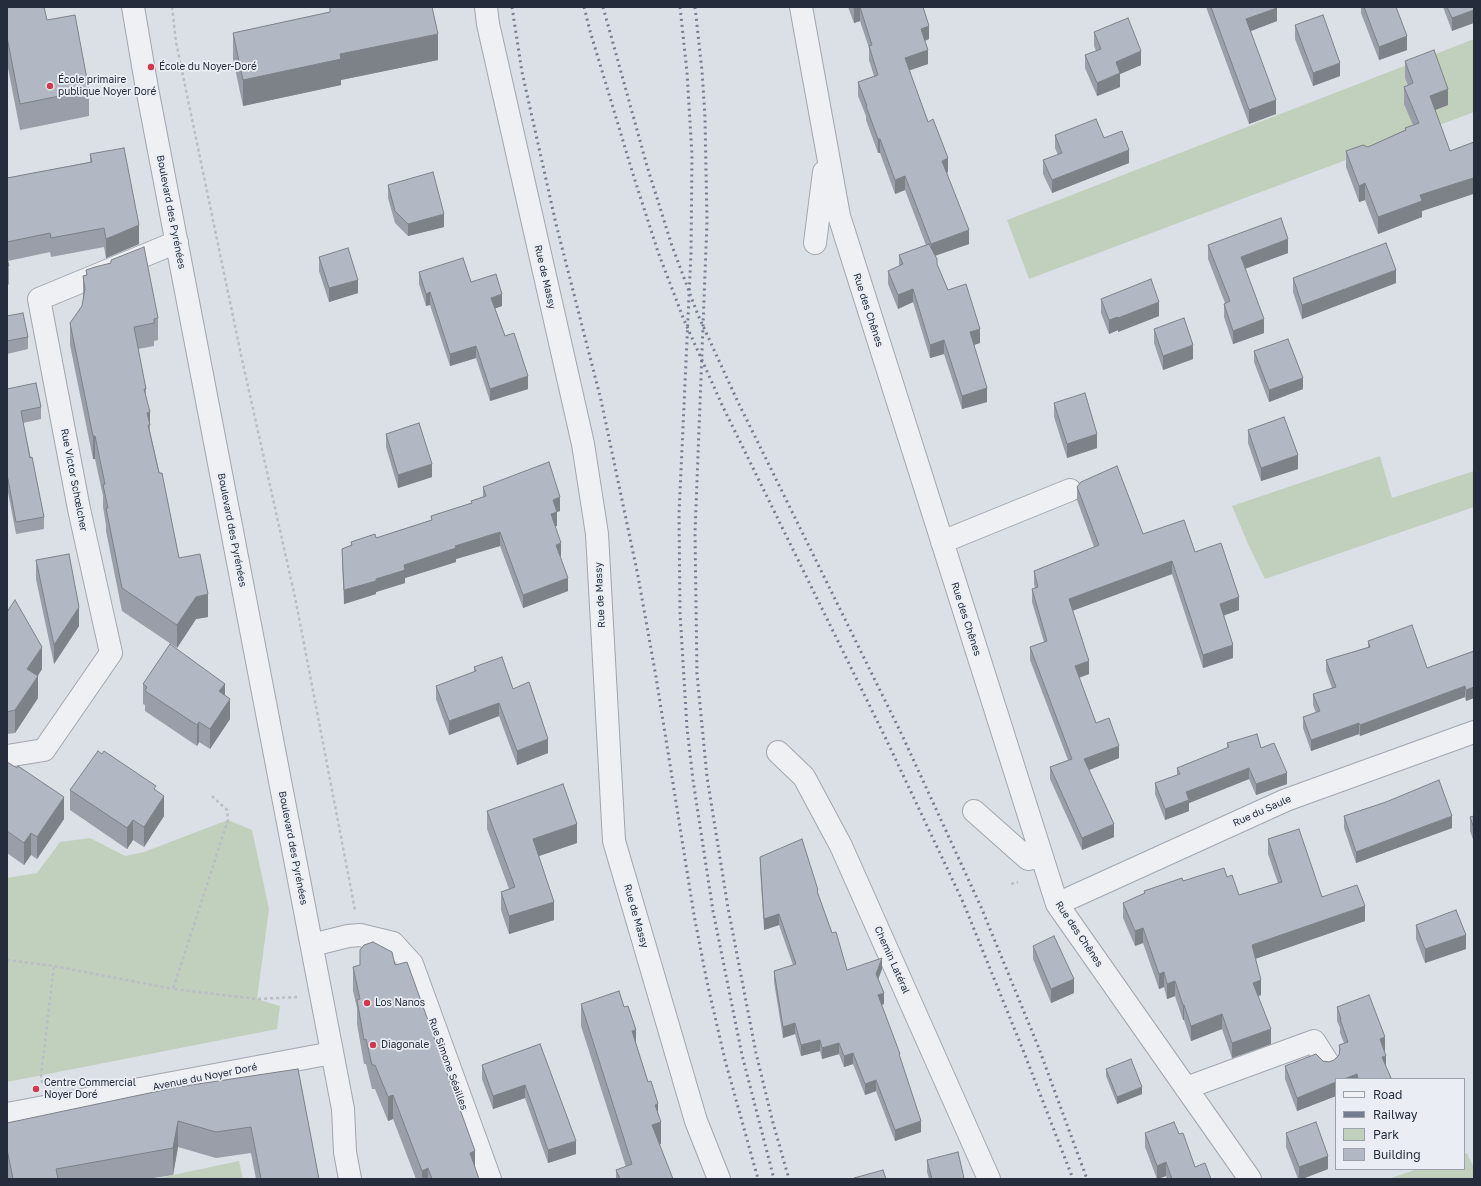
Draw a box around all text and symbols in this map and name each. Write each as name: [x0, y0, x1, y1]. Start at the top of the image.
place label: École du Noyer-Doré: [159, 61, 257, 73]
marker: École du Noyer-Doré: [146, 62, 156, 72]
place label: École primaire publique Noyer Doré: [58, 74, 156, 98]
marker: École primaire publique Noyer Doré: [45, 81, 55, 91]
street label: Boulevard des Pyrénées: [154, 154, 188, 270]
street label: Rue de Massy: [532, 244, 558, 310]
street label: Rue des Chênes: [850, 272, 886, 348]
street label: Rue Victor Schœlcher: [58, 428, 90, 532]
street label: Boulevard des Pyrénées: [215, 472, 249, 588]
street label: Rue de Massy: [592, 562, 608, 628]
street label: Rue des Chênes: [948, 581, 984, 657]
street label: Boulevard des Pyrénées: [276, 790, 310, 906]
street label: Rue du Saule: [1231, 793, 1293, 829]
street label: Rue de Massy: [621, 883, 651, 949]
street label: Rue des Chênes: [1053, 899, 1105, 969]
street label: Chemin Latéral: [872, 924, 912, 996]
place label: Los Nanos: [375, 997, 425, 1009]
marker: Los Nanos: [362, 998, 372, 1008]
street label: Rue Simone Séailles: [426, 1016, 470, 1112]
place label: Diagonale: [381, 1039, 429, 1051]
marker: Diagonale: [368, 1040, 378, 1050]
street label: Avenue du Noyer Doré: [152, 1061, 258, 1093]
place label: Centre Commercial Noyer Doré: [44, 1077, 136, 1100]
legend: [1335, 1078, 1465, 1170]
marker: Centre Commercial Noyer Doré: [31, 1084, 41, 1094]
text: Road: [1373, 1087, 1402, 1102]
text: Railway: [1373, 1107, 1418, 1122]
text: Park: [1373, 1127, 1399, 1142]
text: Building: [1373, 1147, 1421, 1162]

